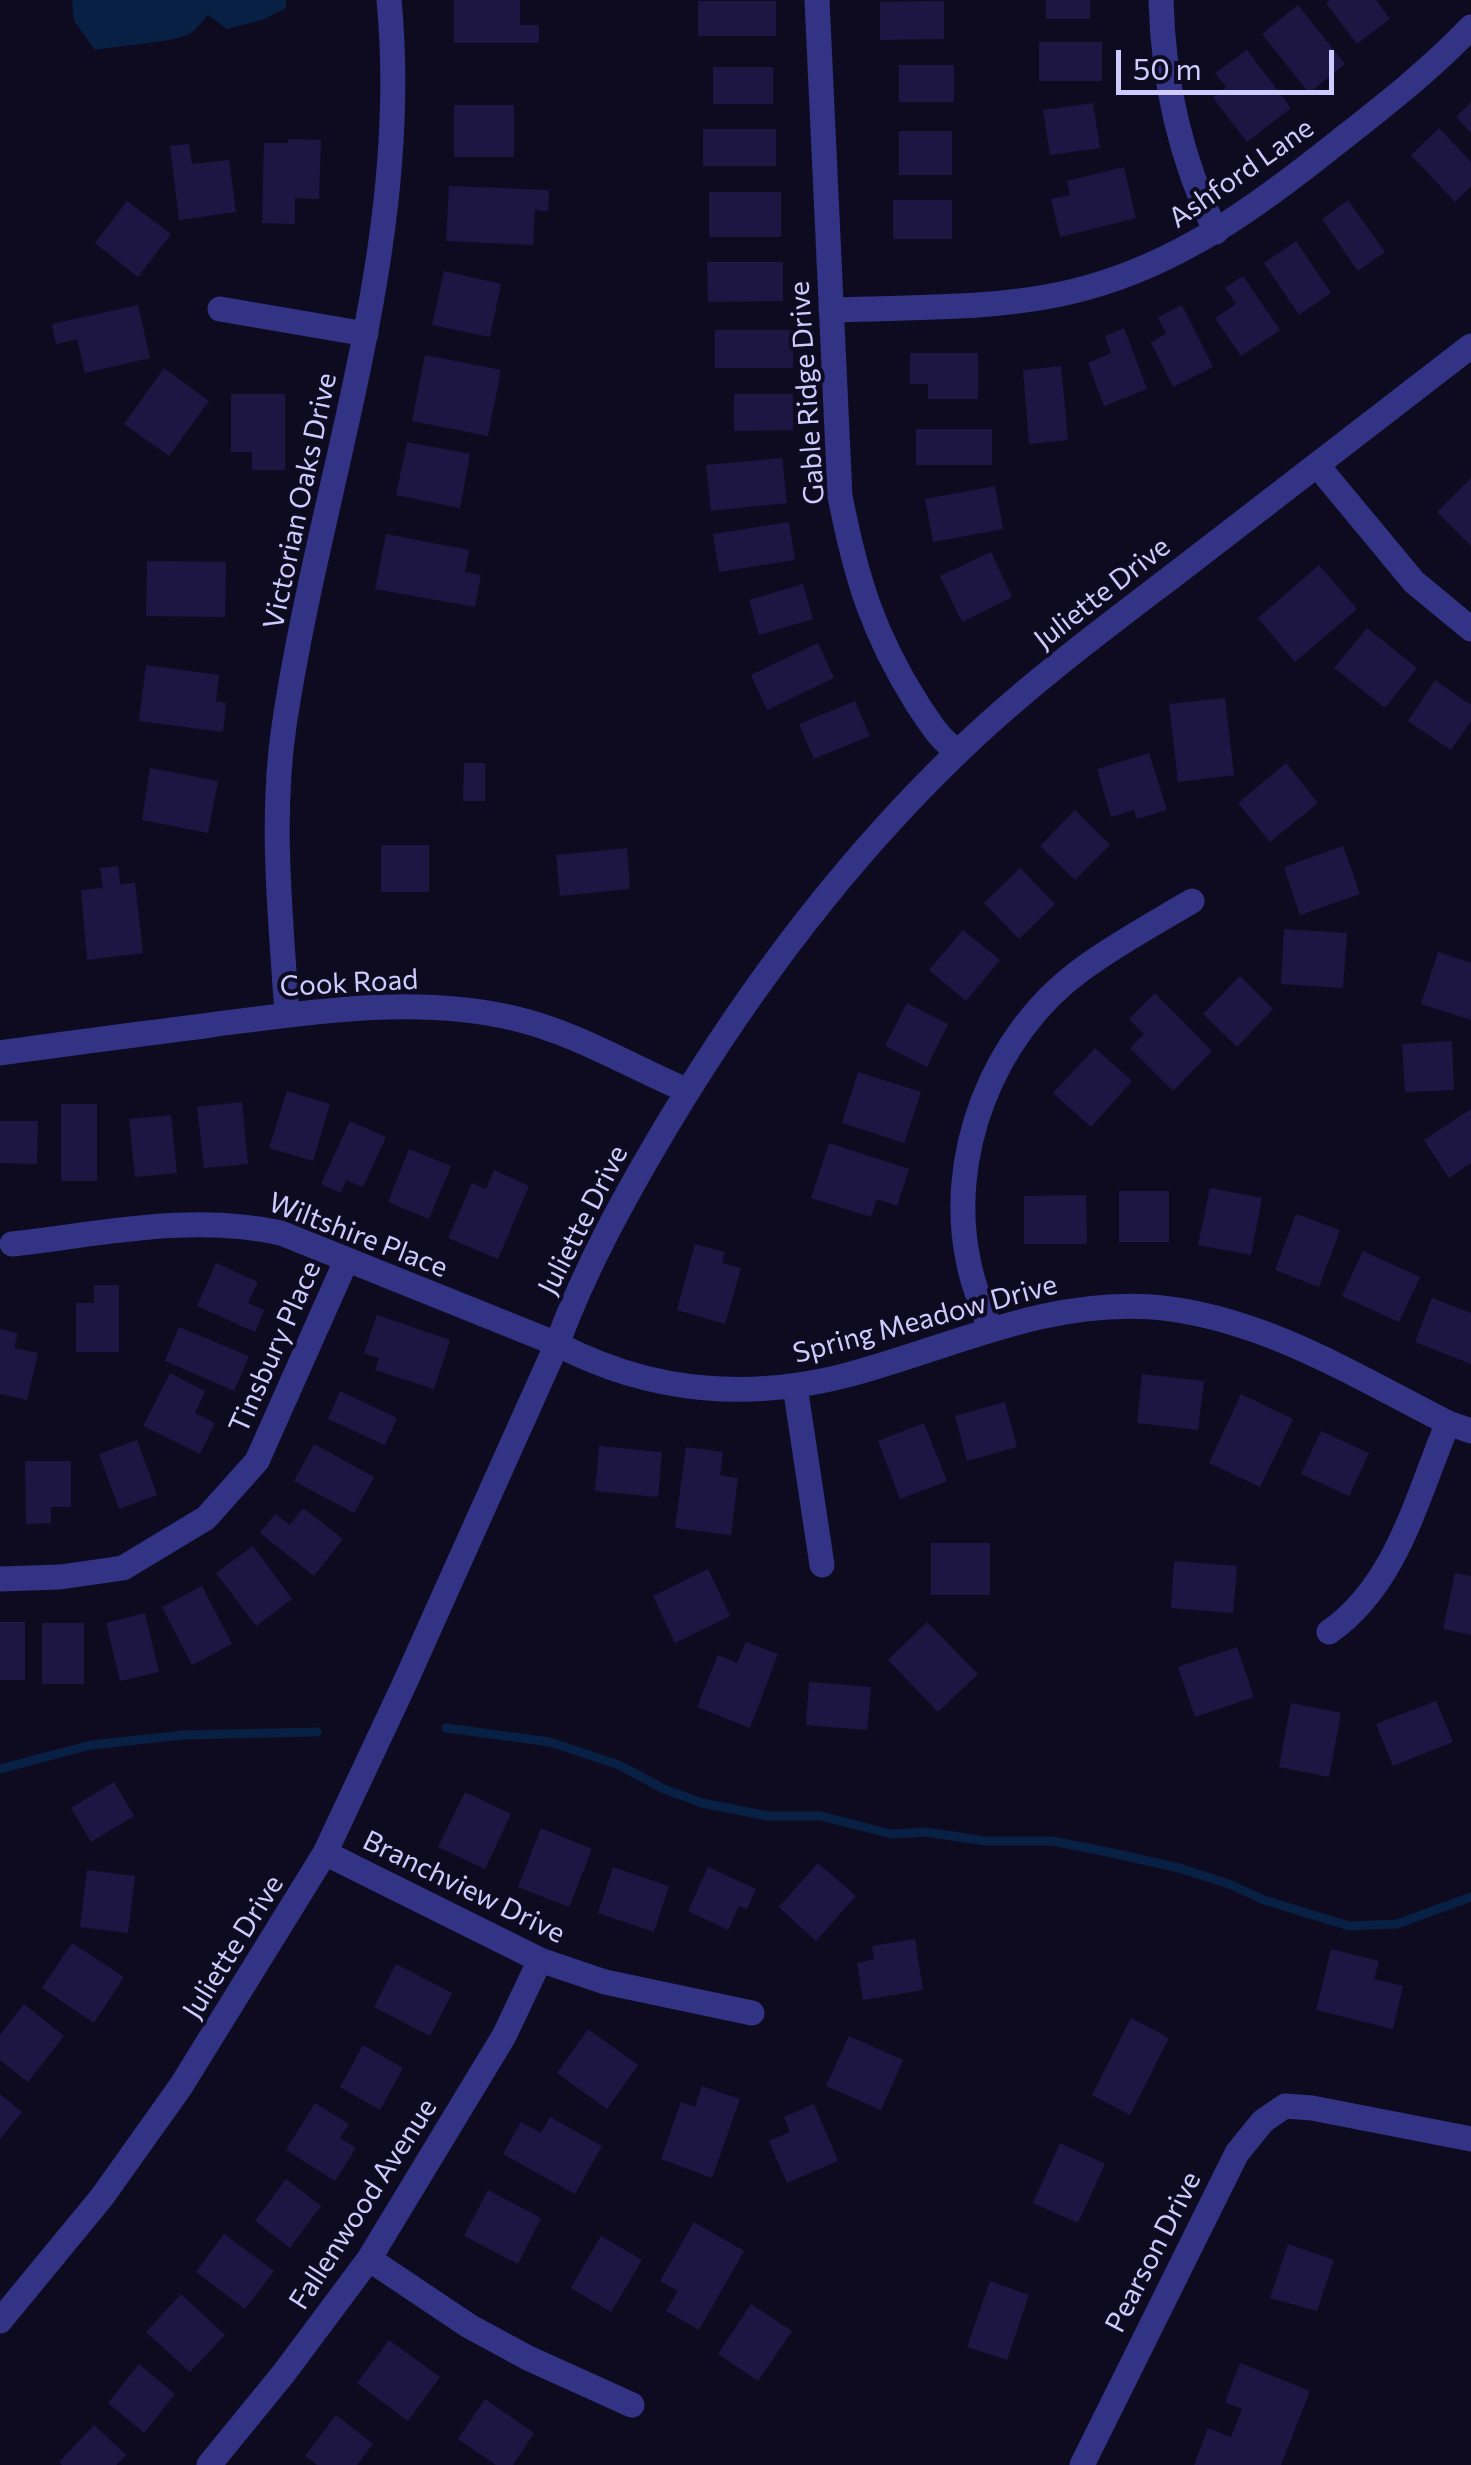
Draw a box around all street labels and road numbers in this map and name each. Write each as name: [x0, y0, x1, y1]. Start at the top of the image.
street label: Ashford Lane: [1162, 111, 1320, 235]
street label: Gable Ridge Drive: [782, 280, 832, 506]
street label: Victorian Oaks Drive: [256, 370, 344, 632]
street label: Juliette Drive: [1027, 530, 1177, 656]
street label: Cook Road: [279, 963, 419, 1003]
street label: Juliette Drive: [531, 1140, 635, 1300]
street label: Wiltshire Place: [264, 1185, 452, 1285]
street label: Tinsbury Place: [222, 1256, 328, 1438]
street label: Spring Meadow Drive: [789, 1268, 1061, 1370]
street label: Branchview Drive: [357, 1824, 571, 1950]
street label: Juliette Drive: [176, 1869, 290, 2025]
street label: Fallenwood Avenue: [282, 2092, 444, 2316]
street label: Pearson Drive: [1098, 2166, 1208, 2338]

